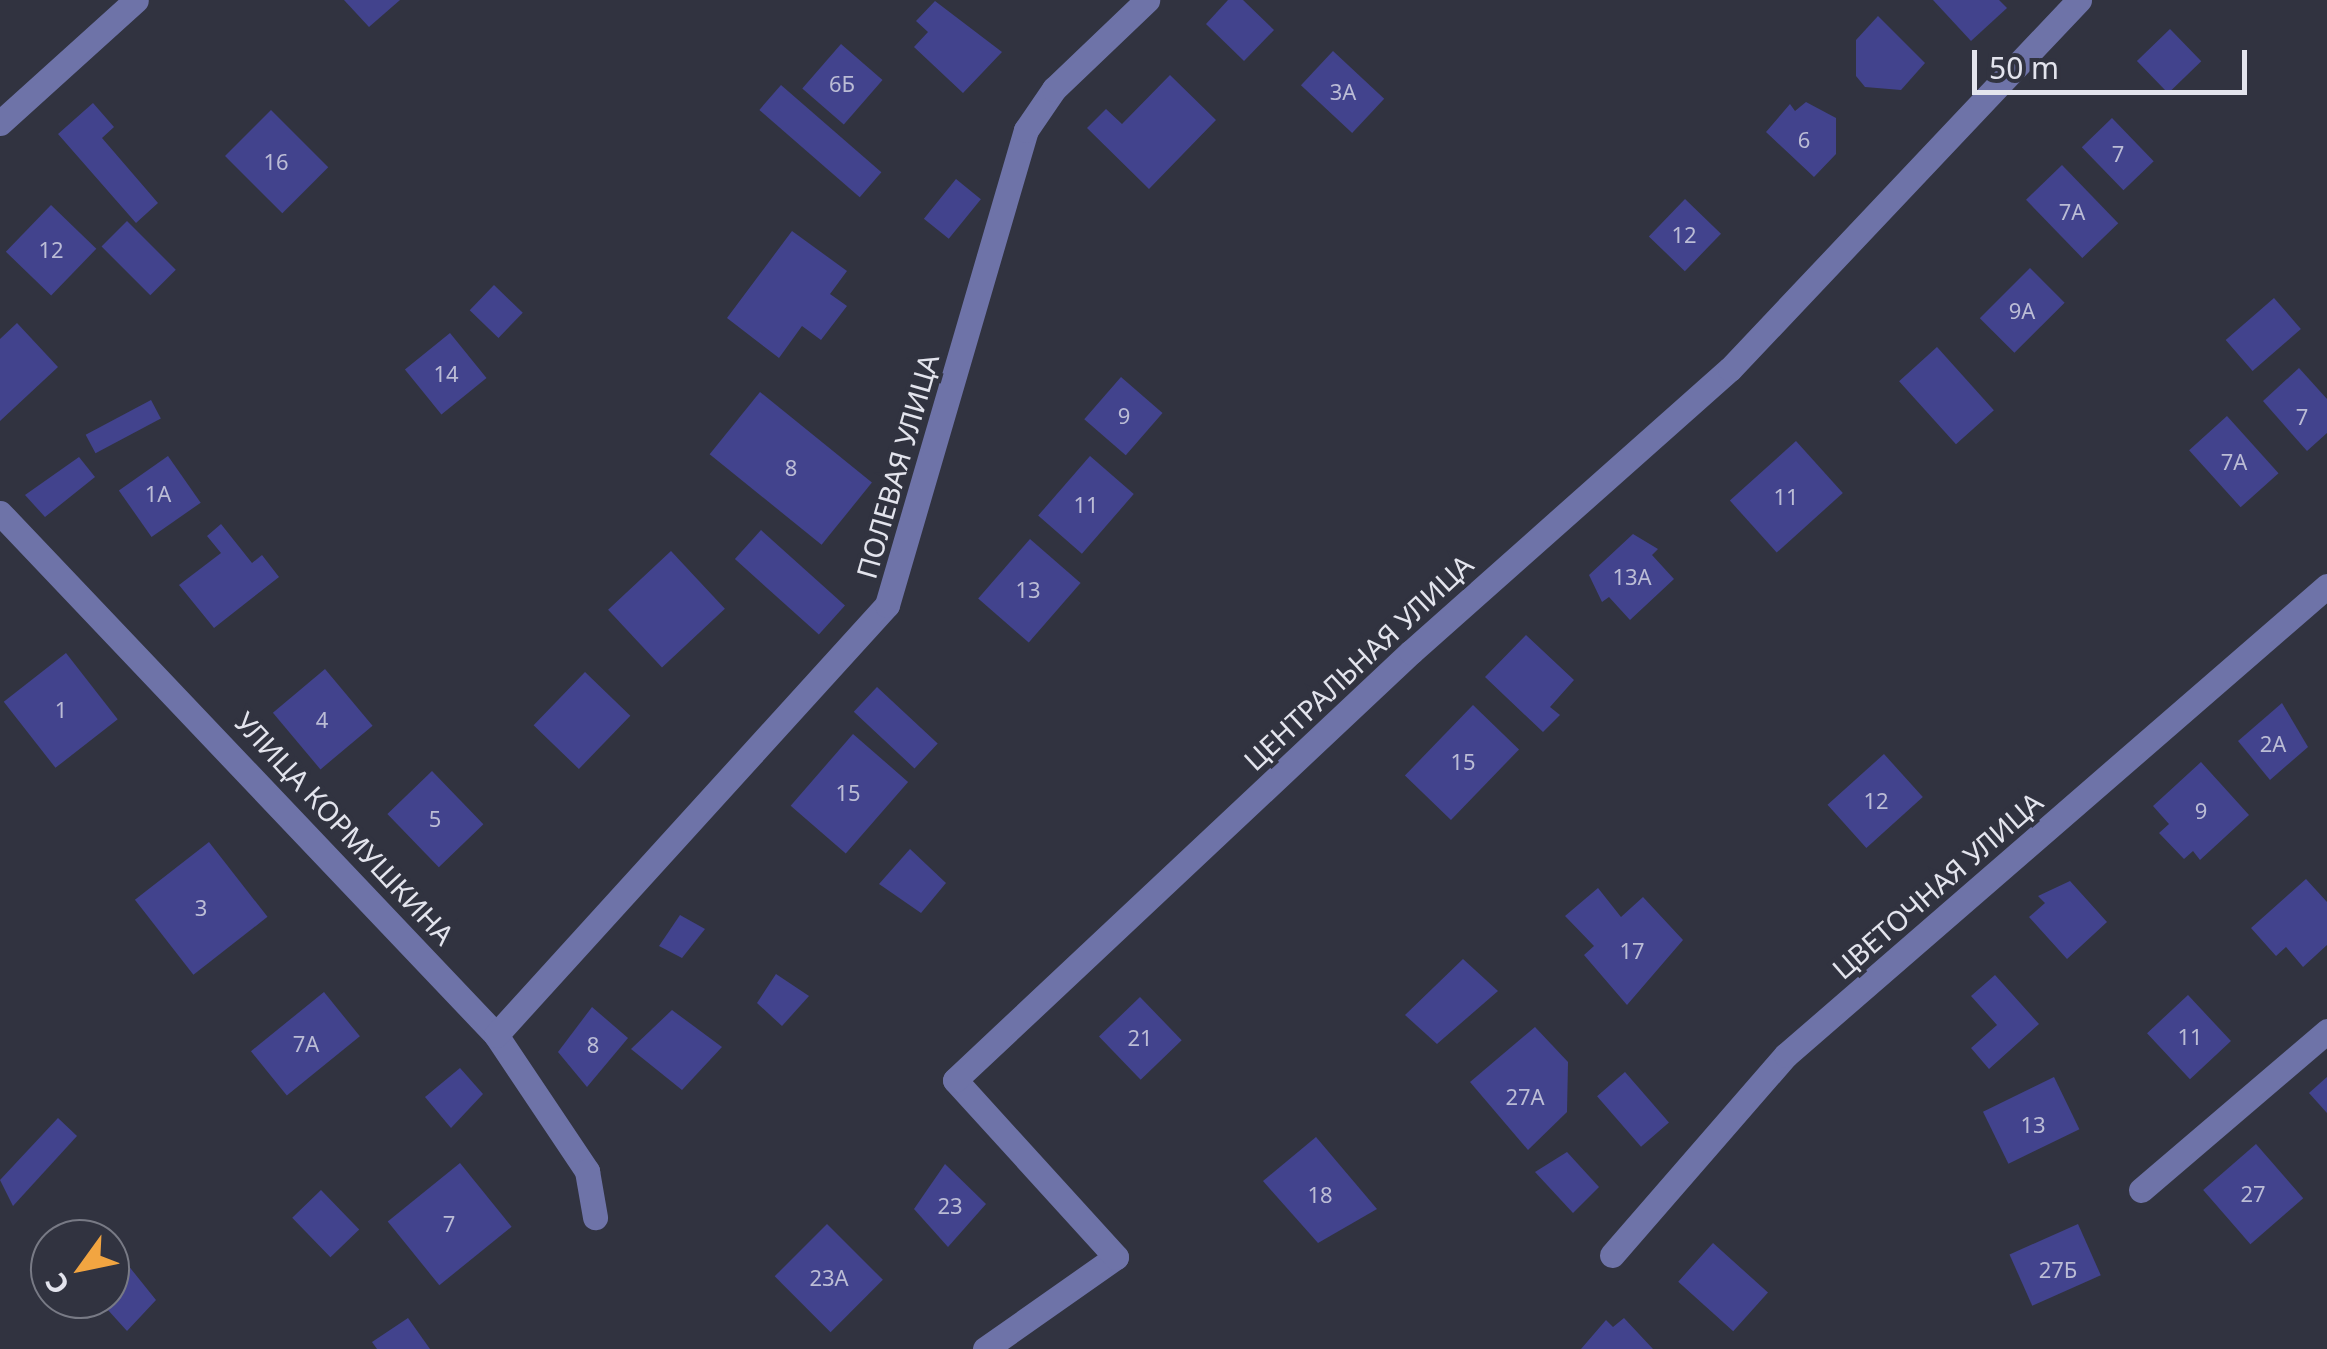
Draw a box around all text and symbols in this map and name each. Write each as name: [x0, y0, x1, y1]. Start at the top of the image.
scale bar: [1977, 30, 2252, 92]
text: 50 m: [1989, 47, 2059, 88]
house number: 6Б: [829, 71, 855, 97]
house number: 3А: [1330, 79, 1356, 105]
house number: 6: [1798, 127, 1810, 153]
house number: 7: [2112, 141, 2124, 167]
house number: 16: [263, 149, 289, 175]
house number: 7А: [2059, 199, 2085, 225]
house number: 12: [1671, 222, 1697, 248]
house number: 12: [38, 237, 64, 263]
house number: 9А: [2009, 298, 2035, 324]
street label: ПОЛЕВАЯ УЛИЦА: [849, 350, 945, 582]
house number: 14: [433, 361, 459, 387]
house number: 9: [1118, 403, 1130, 429]
house number: 7: [2296, 404, 2308, 430]
house number: 7А: [2221, 449, 2247, 475]
house number: 8: [785, 455, 797, 481]
house number: 1А: [145, 481, 171, 507]
house number: 11: [1773, 484, 1799, 510]
house number: 11: [1073, 492, 1099, 518]
street label: ЦЕНТРАЛЬНАЯ УЛИЦА: [1237, 547, 1479, 777]
house number: 13А: [1612, 564, 1652, 590]
house number: 13: [1015, 577, 1041, 603]
house number: 1: [55, 697, 67, 723]
street label: УЛИЦА КОРМУШКИНА: [229, 705, 461, 951]
house number: 4: [316, 707, 328, 733]
house number: 2А: [2260, 731, 2286, 757]
house number: 15: [1450, 749, 1476, 775]
house number: 15: [835, 780, 861, 806]
street label: ЦВЕТОЧНАЯ УЛИЦА: [1825, 785, 2049, 985]
house number: 12: [1863, 788, 1889, 814]
house number: 9: [2195, 798, 2207, 824]
house number: 5: [429, 806, 441, 832]
house number: 3: [195, 895, 207, 921]
house number: 17: [1619, 938, 1645, 964]
house number: 11: [2177, 1024, 2203, 1050]
house number: 21: [1127, 1025, 1153, 1051]
house number: 7А: [293, 1031, 319, 1057]
house number: 8: [587, 1032, 599, 1058]
house number: 27А: [1505, 1084, 1545, 1110]
house number: 13: [2020, 1112, 2046, 1138]
house number: 27: [2240, 1181, 2266, 1207]
house number: 18: [1307, 1182, 1333, 1208]
house number: 23: [937, 1193, 963, 1219]
house number: 7: [443, 1211, 455, 1237]
north arrow: [30, 1219, 130, 1319]
house number: 27Б: [2039, 1257, 2077, 1283]
house number: 23А: [809, 1265, 849, 1291]
text: С: [36, 1266, 77, 1302]

